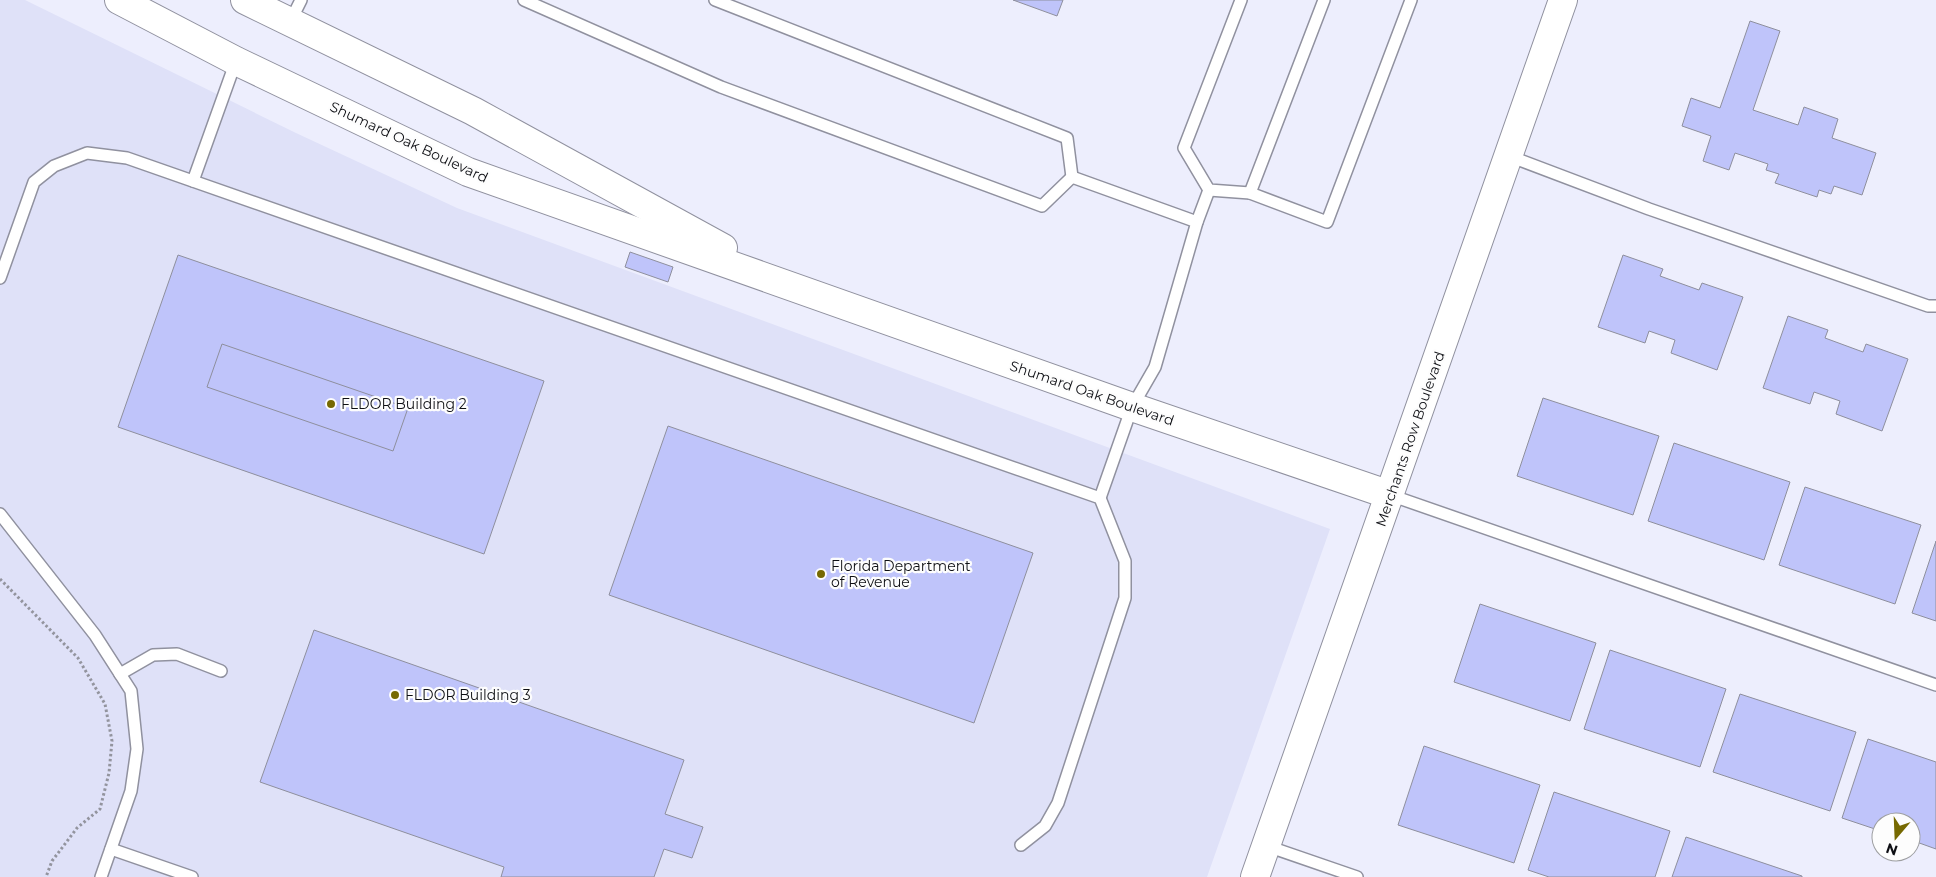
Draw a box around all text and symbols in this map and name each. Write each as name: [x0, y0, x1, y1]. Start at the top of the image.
street label: Shumard Oak Boulevard: [327, 97, 491, 187]
street label: Merchants Row Boulevard: [1371, 349, 1449, 529]
street label: Shumard Oak Boulevard: [1007, 356, 1177, 430]
place label: FLDOR Building 2: [341, 395, 467, 413]
marker: FLDOR Building 2: [325, 398, 337, 410]
place label: Florida Department of Revenue: [831, 557, 971, 591]
marker: Florida Department of Revenue: [815, 568, 827, 580]
place label: FLDOR Building 3: [405, 686, 531, 704]
marker: FLDOR Building 3: [389, 689, 401, 701]
north arrow: [1871, 812, 1921, 862]
text: N: [1883, 839, 1900, 860]

